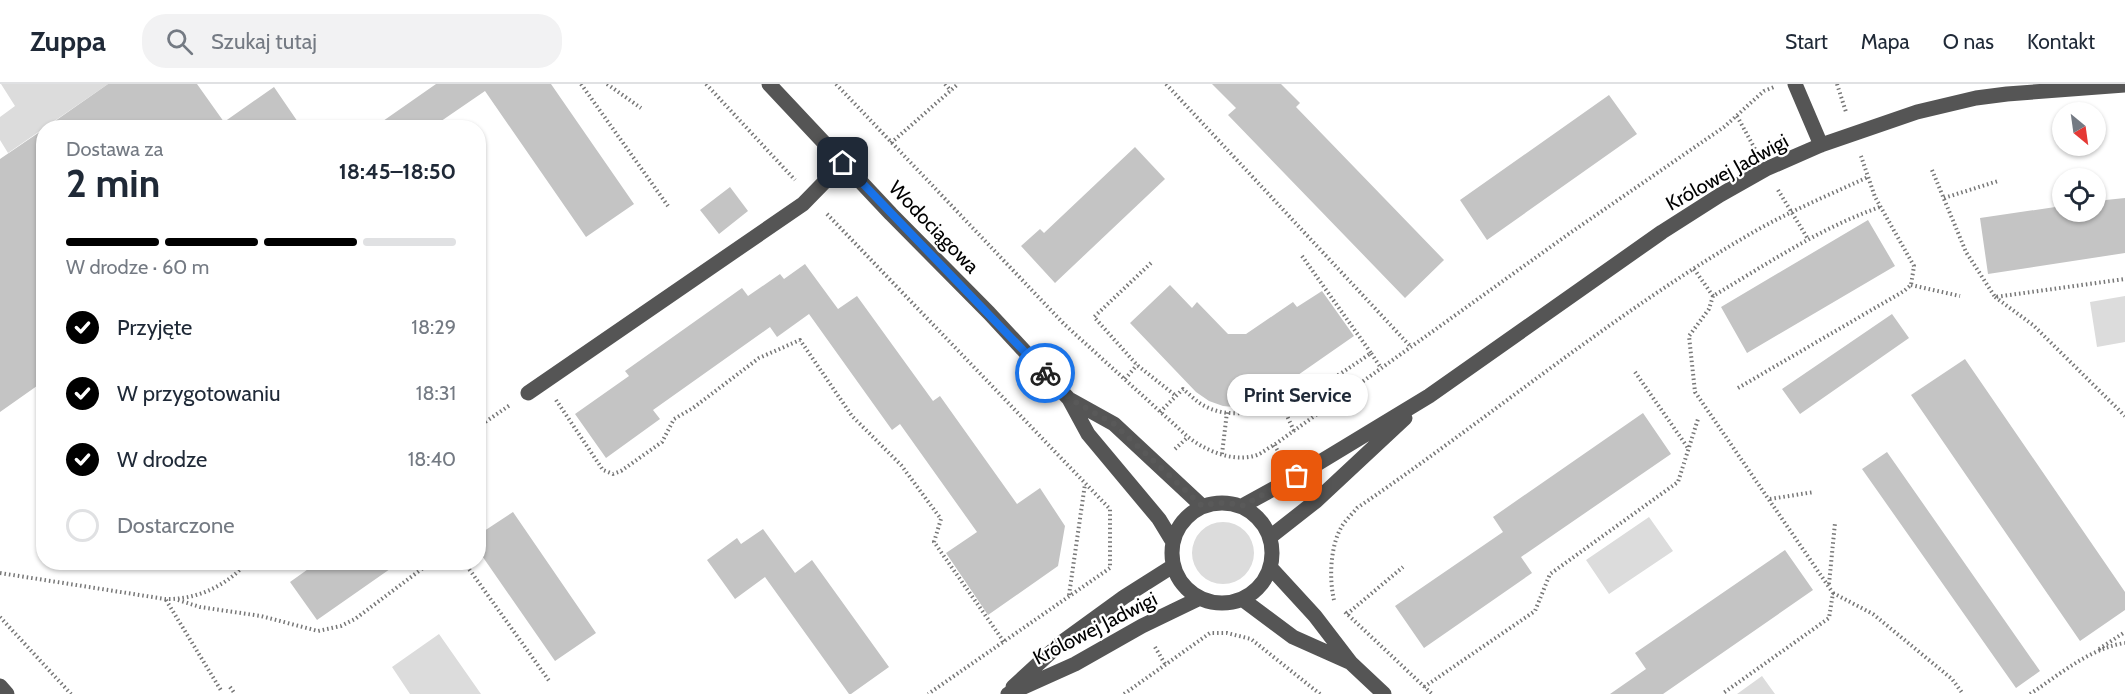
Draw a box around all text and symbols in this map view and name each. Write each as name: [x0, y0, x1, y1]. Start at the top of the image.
search box: [142, 14, 562, 68]
text: Zuppa: [30, 24, 106, 58]
icon: search: [163, 25, 196, 58]
text: Szukaj tutaj: [211, 28, 317, 55]
text: Start: [1785, 29, 1828, 54]
text: Mapa: [1861, 29, 1910, 54]
text: O nas: [1943, 29, 1994, 54]
text: Kontakt: [2027, 29, 2095, 54]
north arrow: [2052, 102, 2106, 156]
map controls: [2052, 102, 2106, 222]
street label: Królowej Jadwigi: [1662, 128, 1792, 216]
text: Dostawa za: [66, 137, 163, 161]
pin: [817, 137, 868, 188]
icon: home: [826, 146, 859, 179]
text: 18:45–18:50: [339, 158, 456, 185]
text: 2 min: [66, 159, 160, 207]
button: locate: [2052, 168, 2106, 222]
street label: Wodociągowa: [884, 176, 984, 278]
text: W drodze · 60 m: [66, 255, 209, 279]
icon: check: [66, 311, 99, 344]
text: Przyjęte: [117, 314, 192, 341]
text: 18:29: [411, 315, 456, 339]
courier: [1015, 343, 1075, 403]
icon: bike: [1029, 357, 1062, 390]
callout: Print Service: [1226, 374, 1368, 416]
icon: check: [66, 377, 99, 410]
text: W przygotowaniu: [117, 380, 280, 407]
text: 18:31: [416, 381, 456, 405]
text: Print Service: [1244, 383, 1352, 407]
icon: check: [66, 443, 99, 476]
text: W drodze: [117, 446, 207, 473]
text: 18:40: [408, 447, 456, 471]
pin: [1271, 450, 1322, 501]
icon: bag: [1280, 459, 1313, 492]
text: Dostarczone: [117, 512, 234, 539]
street label: Królowej Jadwigi: [1029, 586, 1161, 670]

